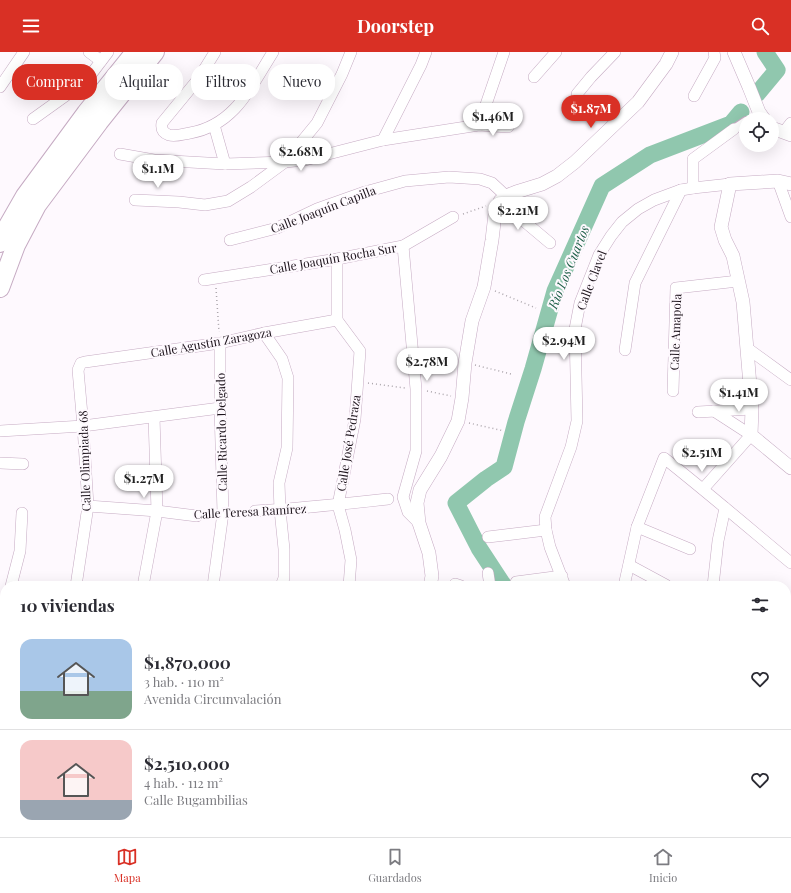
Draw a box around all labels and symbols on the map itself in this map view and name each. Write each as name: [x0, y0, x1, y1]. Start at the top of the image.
pin: $1.87M: [558, 95, 624, 129]
pin: $1.46M: [460, 103, 526, 137]
pin: $2.68M: [268, 138, 334, 172]
pin: $1.1M: [130, 155, 186, 189]
street label: Calle Joaquín Capilla: [268, 182, 378, 236]
pin: $2.21M: [485, 197, 551, 231]
water label: Río Los Cuartos: [543, 223, 592, 312]
street label: Calle Joaquín Rocha Sur: [268, 239, 398, 277]
street label: Calle Clavel: [572, 247, 610, 312]
street label: Calle Amapola: [666, 293, 684, 371]
street label: Calle Agustín Zaragoza: [149, 323, 273, 361]
pin: $2.94M: [531, 327, 597, 361]
pin: $2.78M: [394, 348, 460, 382]
street label: Calle Ricardo Delgado: [212, 372, 230, 491]
pin: $1.41M: [706, 379, 772, 413]
street label: Calle José Pedraza: [332, 393, 364, 492]
street label: Calle Olimpiada 68: [74, 410, 94, 512]
pin: $2.51M: [669, 439, 735, 473]
pin: $1.27M: [111, 465, 177, 499]
street label: Calle Teresa Ramírez: [193, 500, 307, 522]

